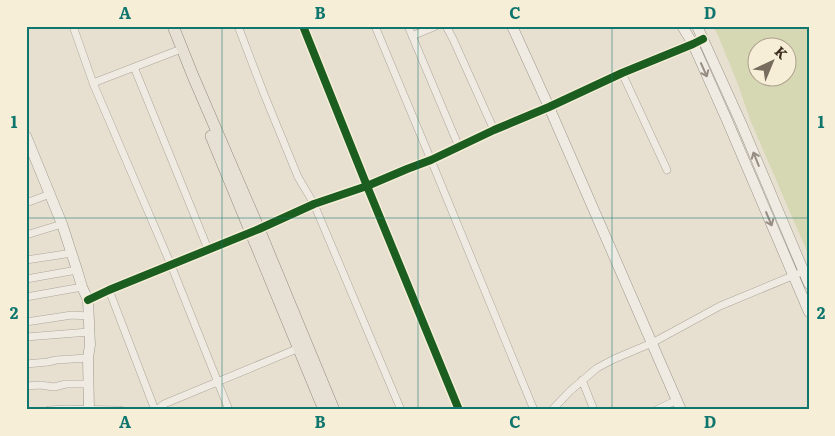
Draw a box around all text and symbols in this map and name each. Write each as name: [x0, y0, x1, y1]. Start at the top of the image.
text: A: [119, 0, 131, 24]
text: B: [314, 0, 326, 24]
text: C: [509, 0, 521, 24]
text: D: [704, 0, 716, 24]
north arrow: [748, 38, 798, 88]
text: K: [771, 41, 793, 63]
one-way arrow: [700, 62, 710, 77]
text: 1: [11, 109, 18, 133]
text: 1: [818, 109, 825, 133]
one-way arrow: [751, 151, 760, 166]
one-way arrow: [764, 211, 774, 226]
text: 2: [10, 300, 19, 324]
text: 2: [817, 300, 826, 324]
text: A: [119, 409, 131, 433]
text: B: [314, 409, 326, 433]
text: C: [509, 409, 521, 433]
text: D: [704, 409, 716, 433]

